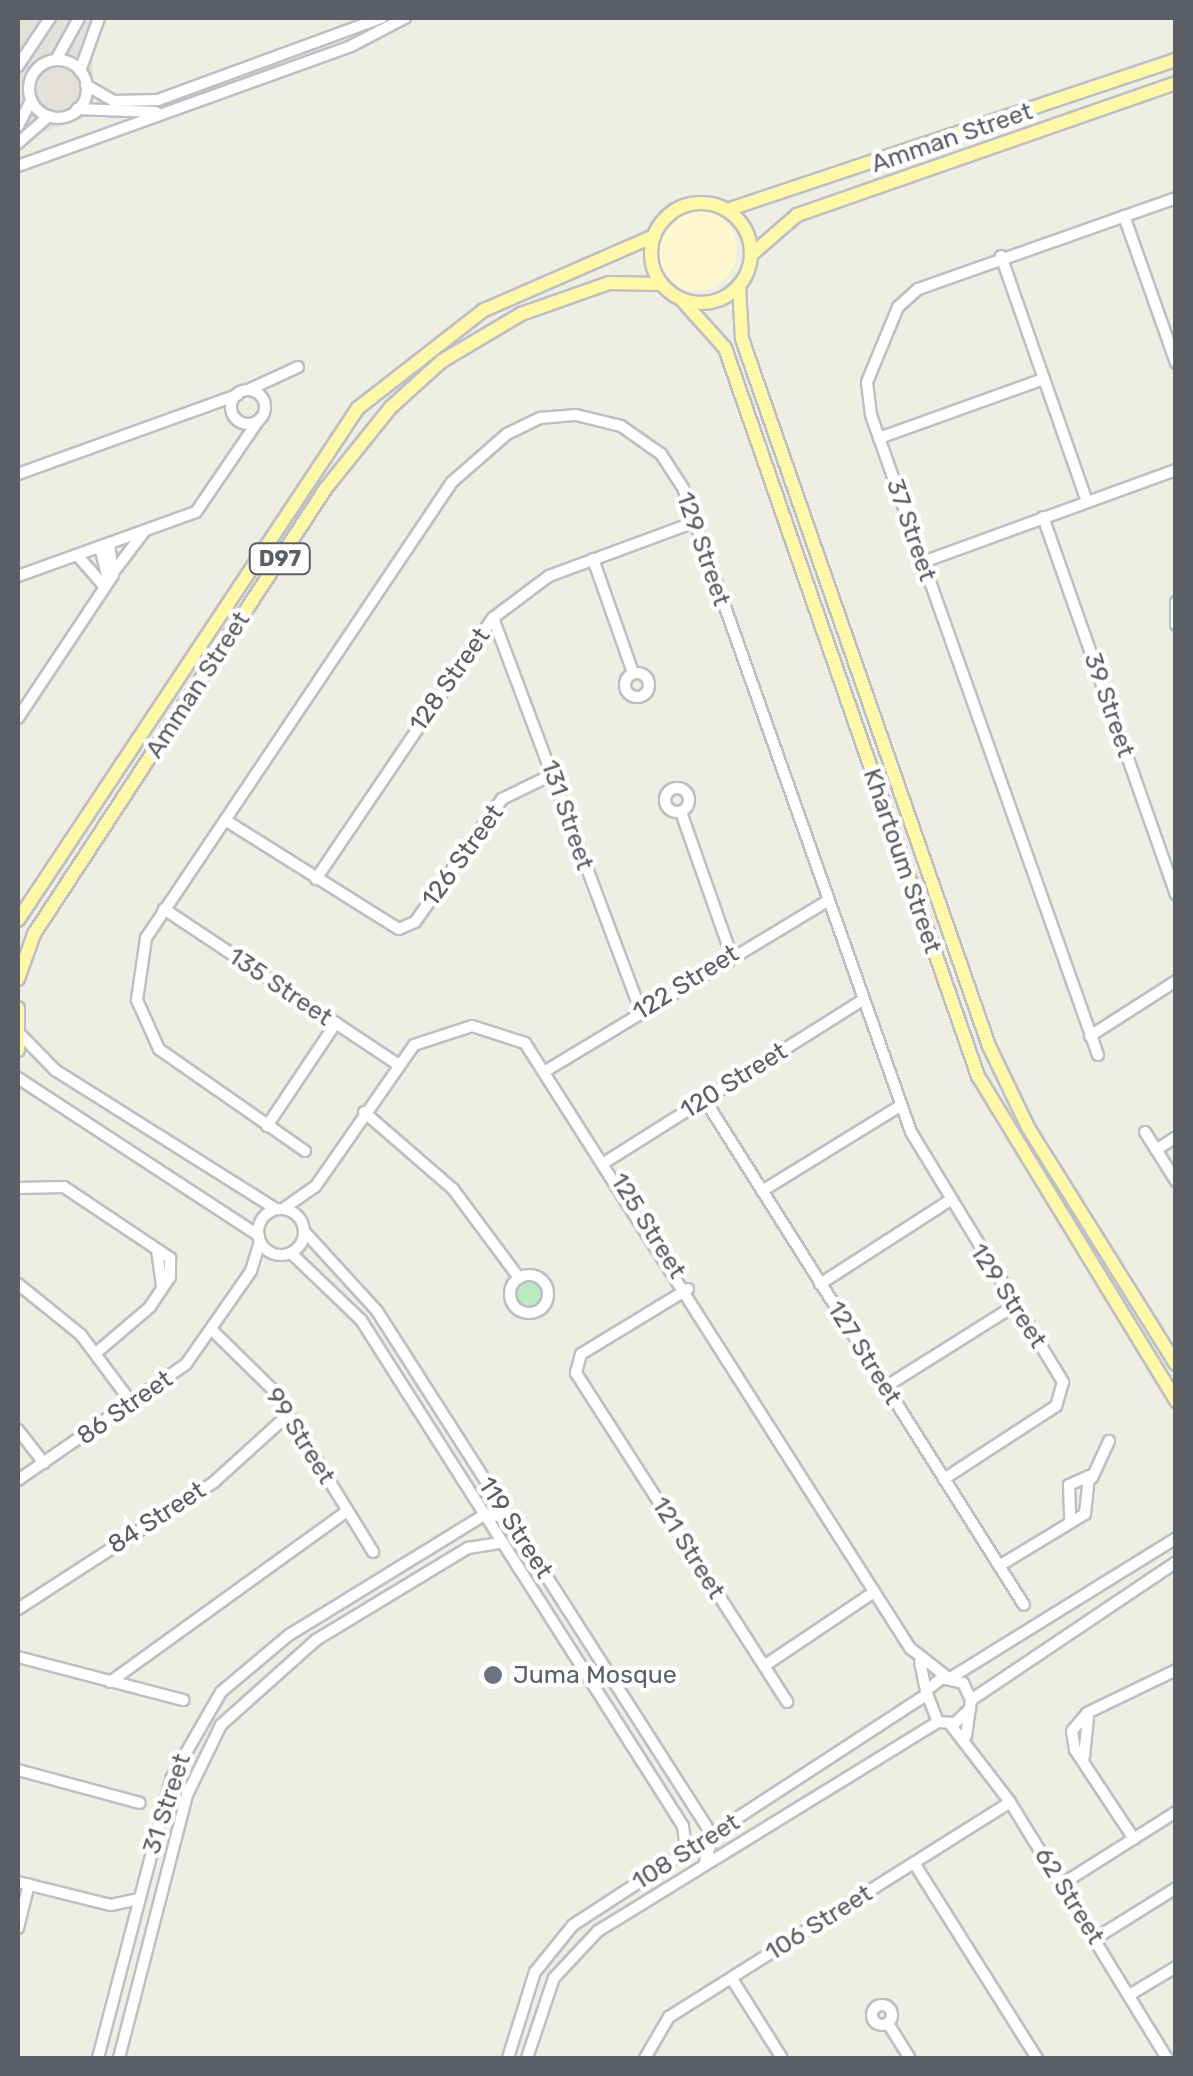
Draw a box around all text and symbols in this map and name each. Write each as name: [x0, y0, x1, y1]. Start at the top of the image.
street label: Amman Street: [867, 96, 1037, 180]
street label: 37 Street: [880, 475, 942, 585]
street label: 129 Street: [670, 488, 736, 610]
road number: D97: [248, 542, 312, 576]
street label: Amman Street: [140, 606, 256, 764]
street label: 128 Street: [403, 622, 497, 738]
street label: 39 Street: [1077, 649, 1141, 761]
street label: 131 Street: [534, 756, 600, 874]
street label: Khartoum Street: [856, 765, 948, 957]
street label: 126 Street: [416, 799, 510, 913]
street label: 122 Street: [628, 939, 744, 1027]
street label: 135 Street: [222, 941, 338, 1033]
street label: 120 Street: [675, 1037, 793, 1125]
street label: 125 Street: [604, 1168, 692, 1284]
street label: 129 Street: [963, 1238, 1053, 1354]
street label: 127 Street: [820, 1296, 908, 1410]
street label: 86 Street: [72, 1364, 178, 1452]
street label: 99 Street: [259, 1382, 341, 1490]
street label: 119 Street: [471, 1472, 559, 1584]
street label: 84 Street: [103, 1476, 211, 1560]
street label: 121 Street: [645, 1492, 731, 1604]
place label: Juma Mosque: [513, 1660, 677, 1690]
marker: Juma Mosque: [482, 1664, 504, 1686]
street label: 31 Street: [137, 1750, 197, 1858]
street label: 108 Street: [627, 1807, 745, 1897]
street label: 62 Street: [1028, 1842, 1110, 1950]
street label: 106 Street: [760, 1878, 878, 1968]

